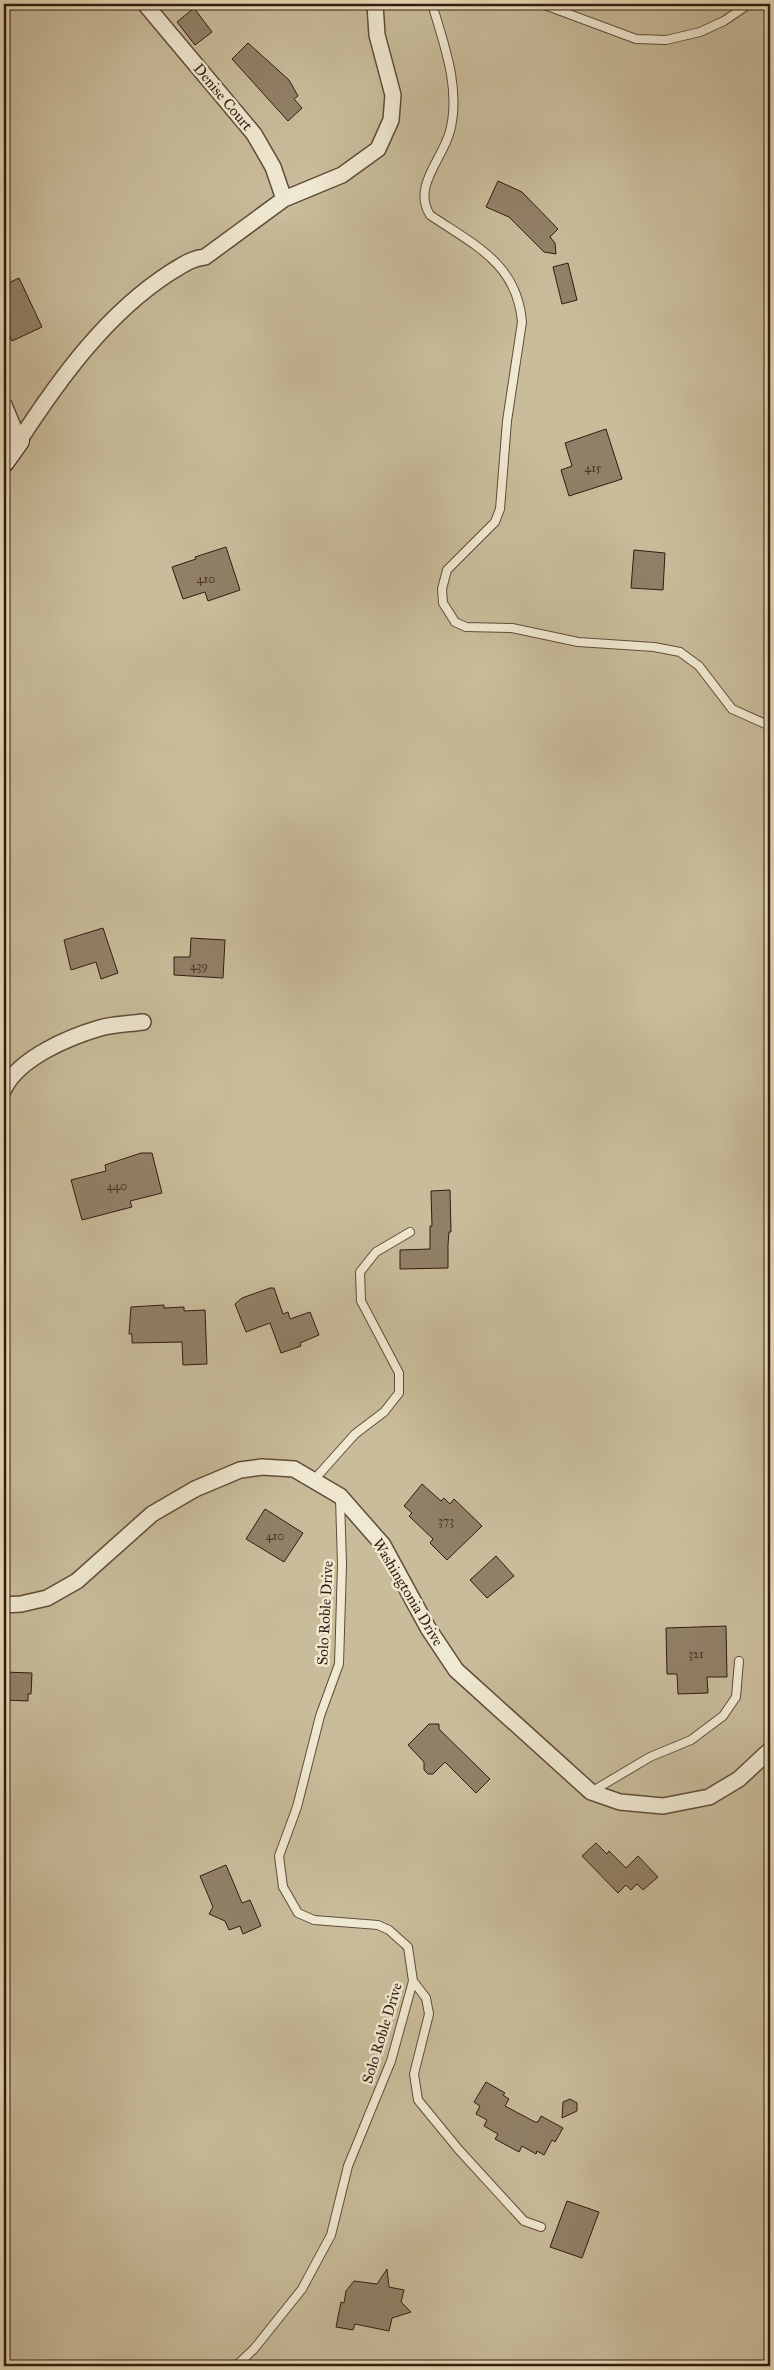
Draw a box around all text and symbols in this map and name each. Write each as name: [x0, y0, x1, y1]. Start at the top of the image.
street label: Denise Court: [190, 60, 257, 135]
house number: 415: [585, 461, 602, 475]
house number: 410: [197, 572, 215, 586]
house number: 439: [190, 959, 208, 973]
house number: 440: [107, 1179, 127, 1193]
house number: 373: [438, 1514, 454, 1528]
house number: 410: [266, 1529, 284, 1543]
street label: Washingtonia Drive: [369, 1535, 447, 1649]
street label: Solo Roble Drive: [313, 1560, 337, 1666]
house number: 321: [688, 1647, 704, 1661]
street label: Solo Roble Drive: [358, 1980, 406, 2086]

